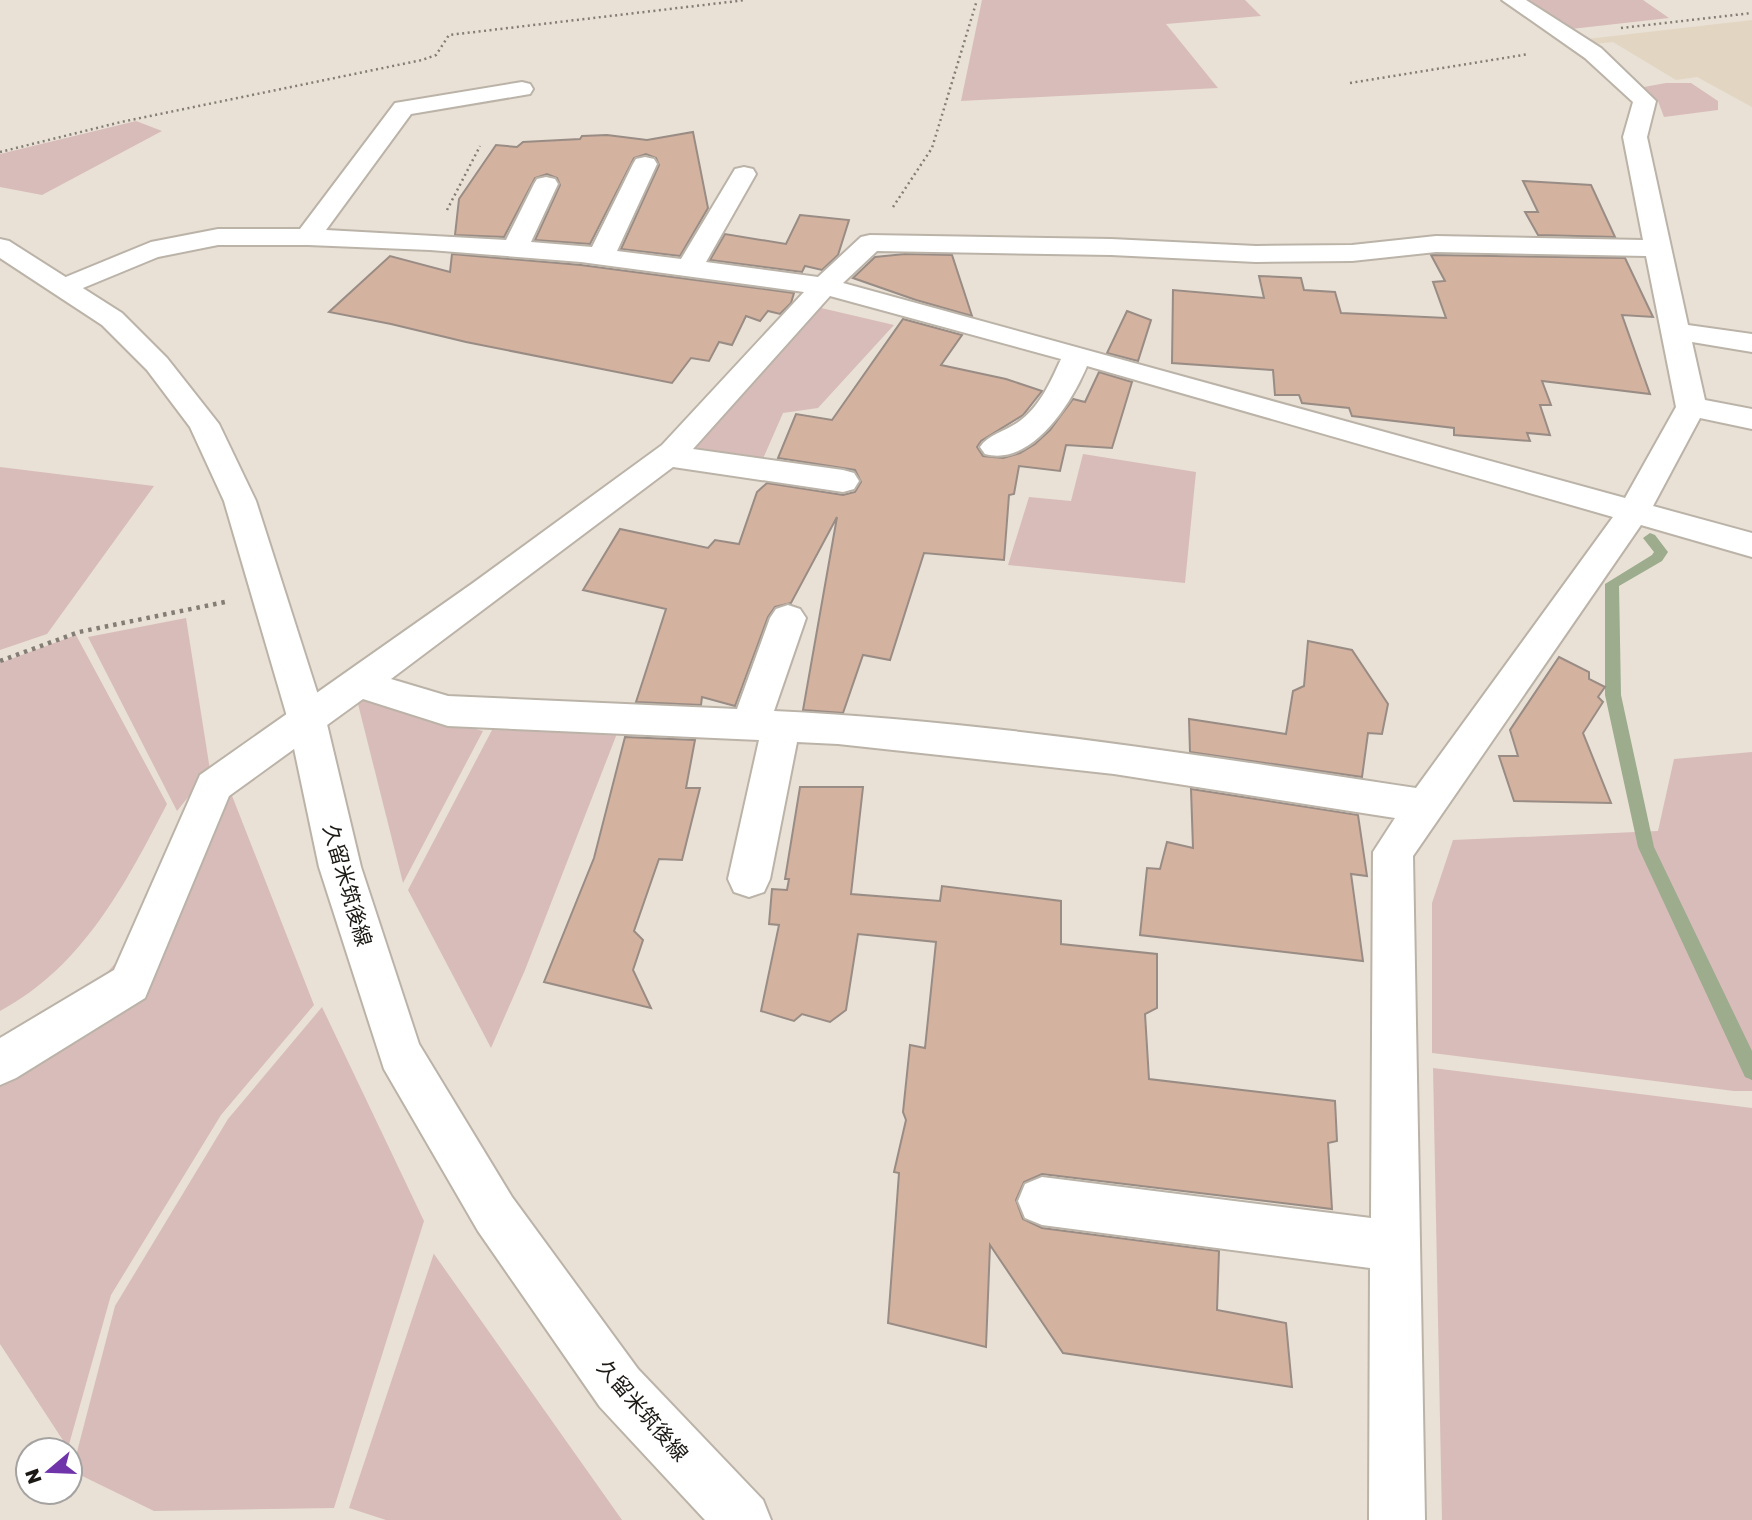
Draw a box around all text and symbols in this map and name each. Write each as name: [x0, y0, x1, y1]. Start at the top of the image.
street label: 久留米筑後線: [318, 821, 378, 949]
street label: 久留米筑後線: [592, 1354, 694, 1466]
north arrow: [14, 1436, 84, 1506]
text: N: [19, 1466, 46, 1487]

